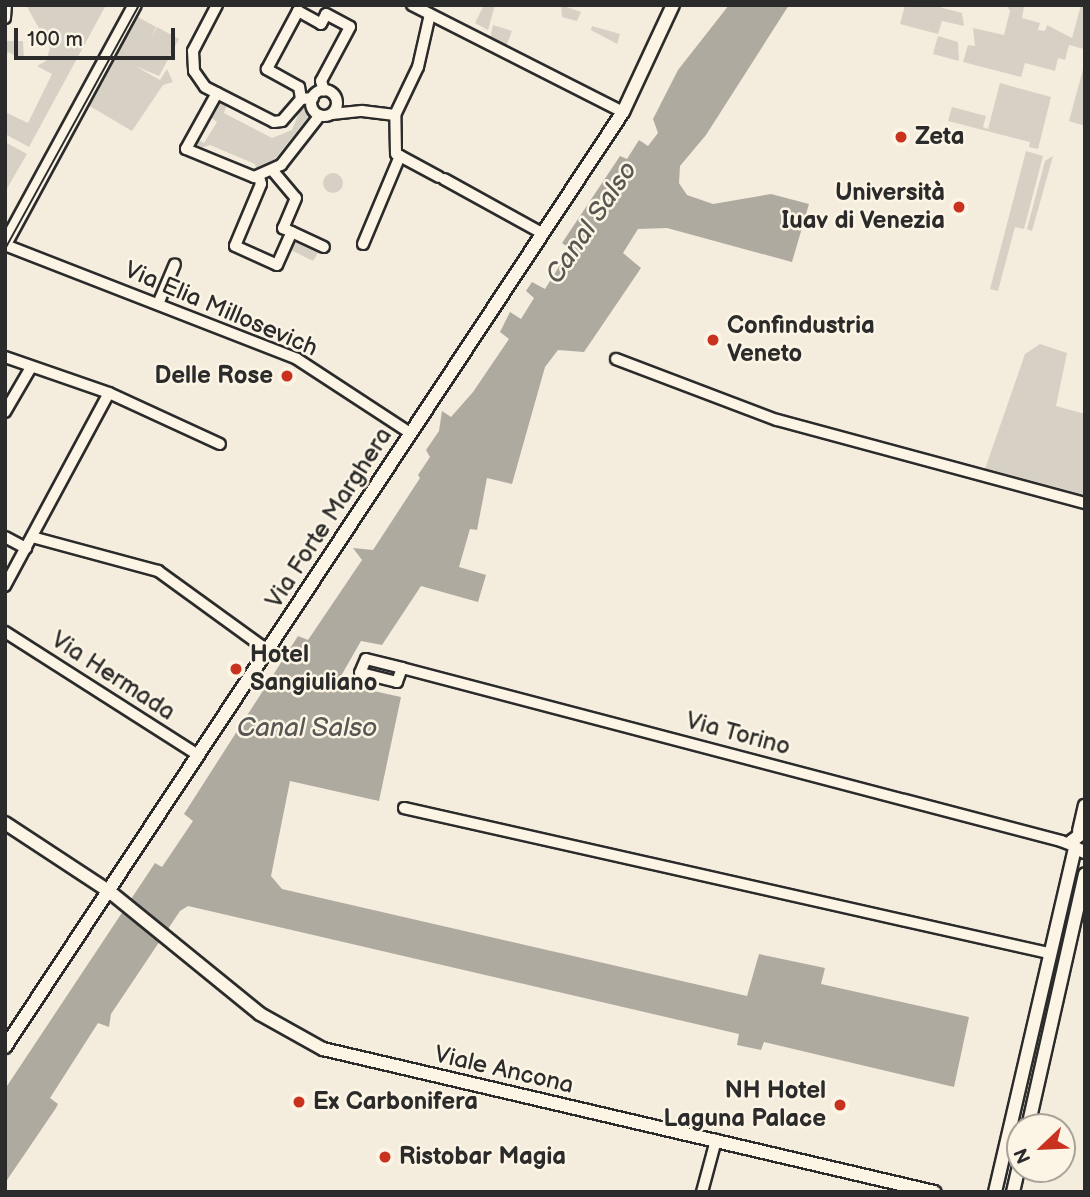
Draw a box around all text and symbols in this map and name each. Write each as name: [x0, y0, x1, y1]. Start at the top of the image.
scale bar: [18, 14, 178, 58]
text: 100 m: [27, 27, 83, 52]
place label: Zeta: [915, 123, 965, 151]
marker: Zeta: [893, 129, 909, 145]
water label: Canal Salso: [540, 156, 644, 290]
place label: Università Iuav di Venezia: [780, 179, 945, 235]
marker: Università Iuav di Venezia: [951, 199, 967, 215]
street label: Via Elia Millosevich: [120, 255, 322, 363]
place label: Confindustria Veneto: [727, 312, 875, 368]
marker: Confindustria Veneto: [705, 332, 721, 348]
place label: Delle Rose: [154, 362, 273, 390]
marker: Delle Rose: [279, 368, 295, 384]
street label: Via Forte Marghera: [260, 422, 398, 614]
street label: Via Hermada: [46, 625, 180, 727]
place label: Hotel Sangiuliano: [250, 641, 377, 697]
marker: Hotel Sangiuliano: [228, 661, 244, 677]
street label: Via Torino: [682, 706, 794, 762]
water label: Canal Salso: [236, 713, 378, 745]
street label: Viale Ancona: [432, 1040, 576, 1100]
place label: NH Hotel Laguna Palace: [664, 1077, 826, 1133]
place label: Ex Carbonifera: [313, 1088, 478, 1116]
marker: Ex Carbonifera: [291, 1094, 307, 1110]
marker: NH Hotel Laguna Palace: [832, 1097, 848, 1113]
north arrow: [1006, 1113, 1076, 1183]
place label: Ristobar Magia: [399, 1143, 566, 1171]
text: N: [1010, 1145, 1036, 1167]
marker: Ristobar Magia: [377, 1149, 393, 1165]

